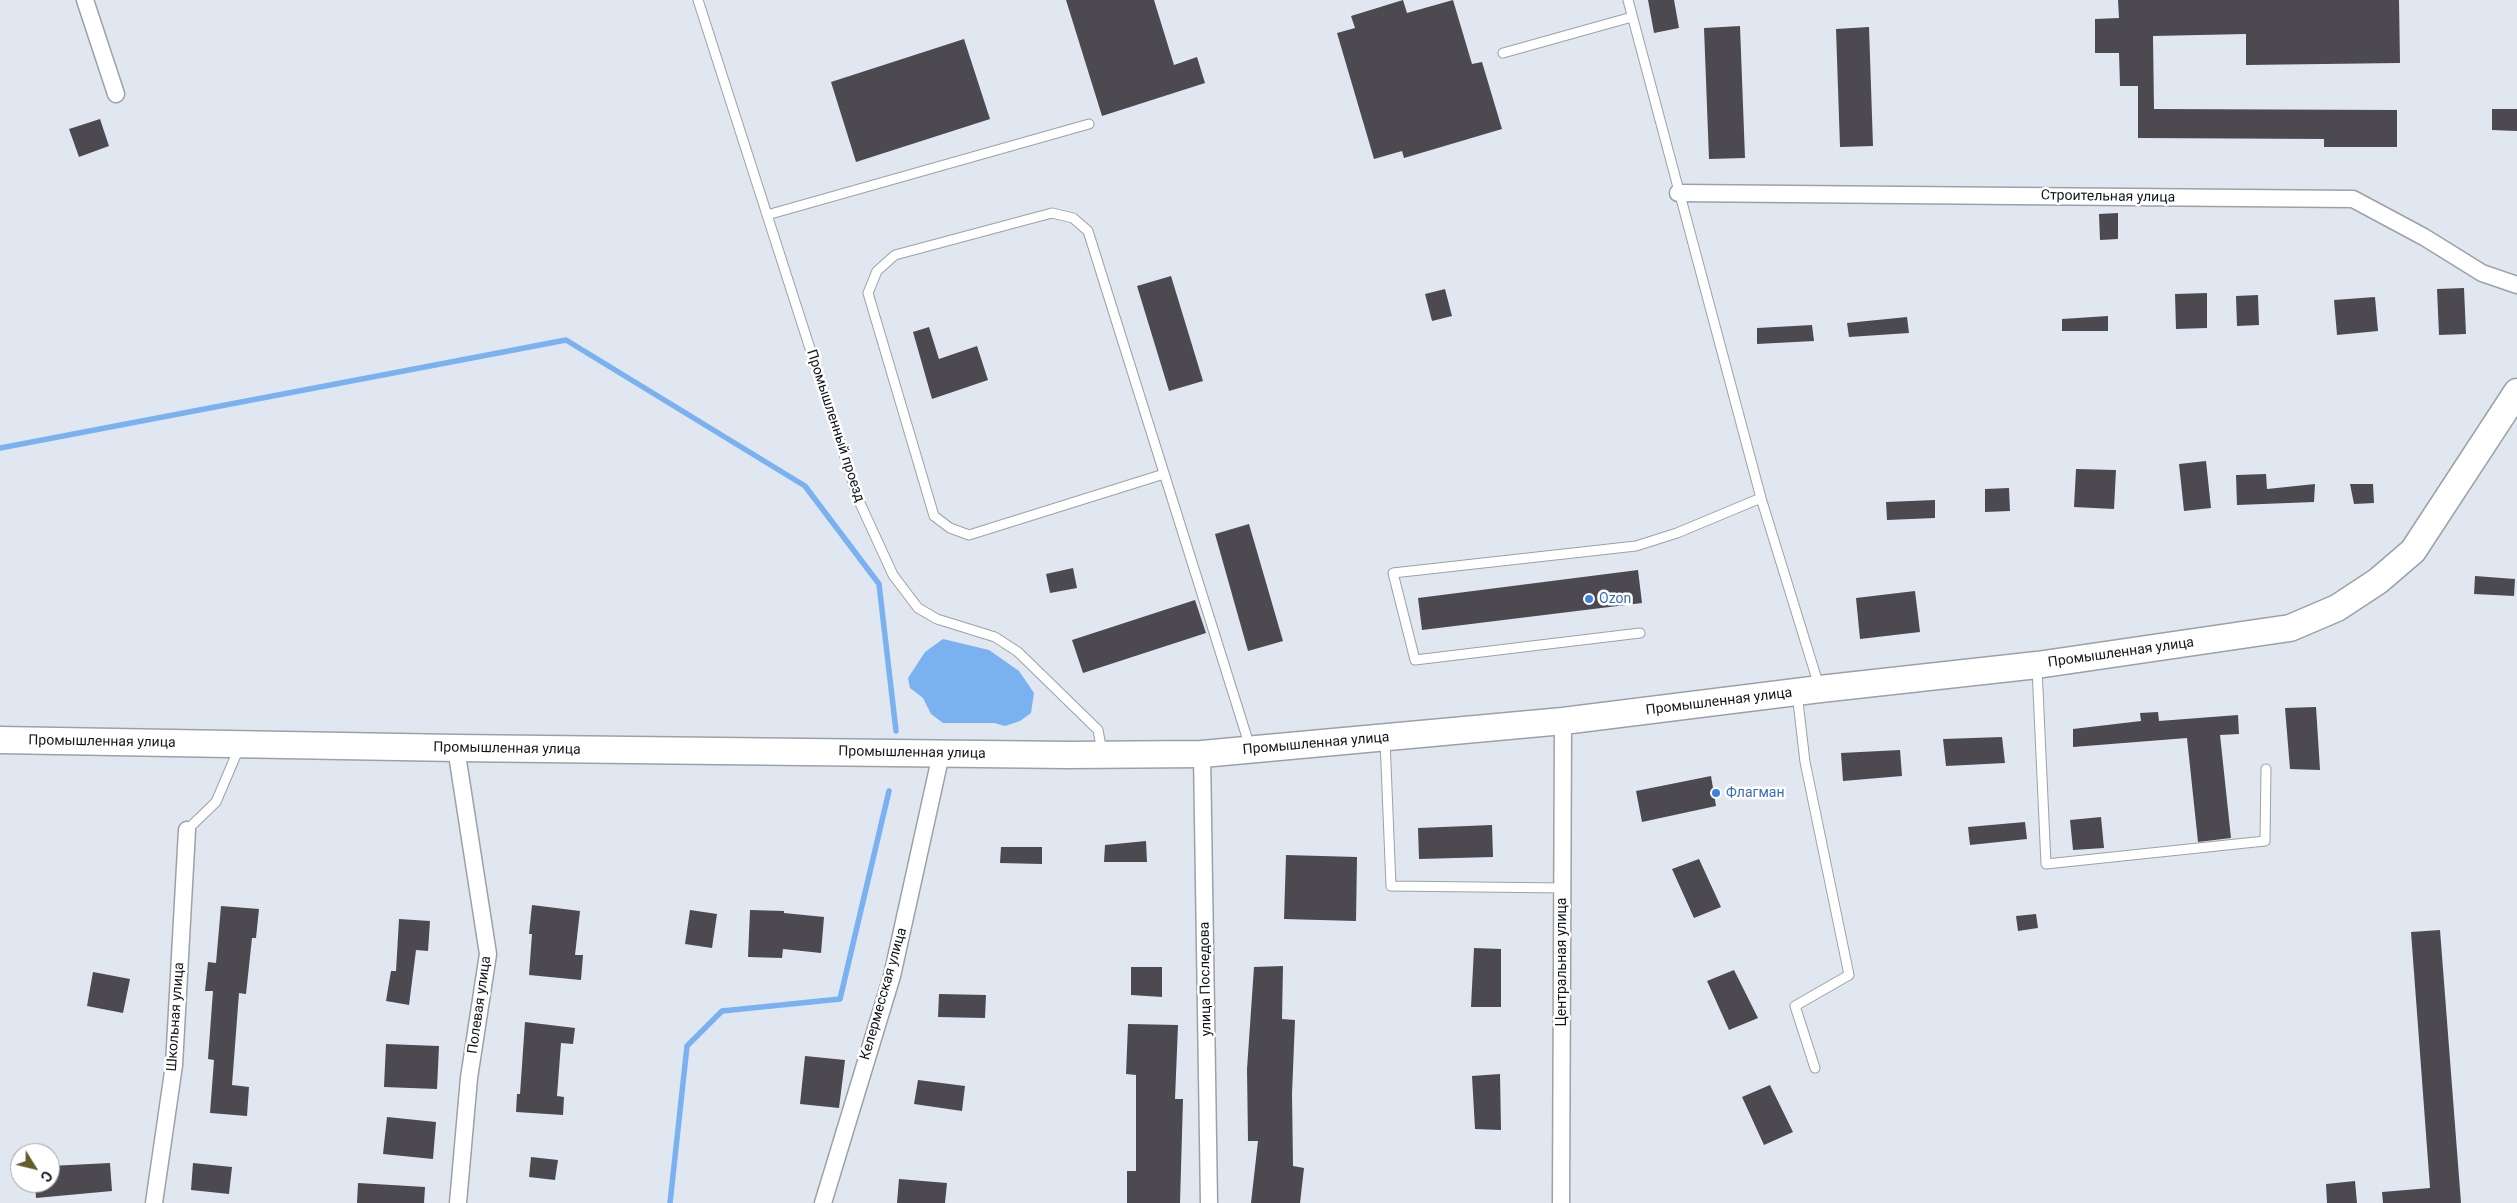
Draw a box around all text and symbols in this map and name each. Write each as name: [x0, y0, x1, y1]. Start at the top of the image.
street label: Строительная улица: [2041, 187, 2175, 207]
street label: Промышленный проезд: [802, 348, 868, 504]
place label: Ozon: [1599, 591, 1631, 607]
marker: Ozon: [1583, 593, 1595, 605]
street label: Промышленная улица: [2047, 634, 2195, 672]
street label: Промышленная улица: [1645, 685, 1793, 719]
street label: Промышленная улица: [1242, 729, 1390, 759]
street label: Промышленная улица: [28, 732, 176, 752]
street label: Промышленная улица: [433, 739, 581, 759]
street label: Промышленная улица: [838, 743, 986, 763]
place label: Флагман: [1726, 785, 1784, 801]
marker: Флагман: [1710, 787, 1722, 799]
street label: Центральная улица: [1554, 898, 1570, 1026]
street label: улица Последова: [1197, 921, 1215, 1037]
street label: Келермесская улица: [857, 926, 911, 1062]
street label: Полевая улица: [465, 955, 495, 1055]
street label: Школьная улица: [164, 962, 188, 1072]
north arrow: [10, 1143, 60, 1193]
text: С: [37, 1168, 55, 1185]

